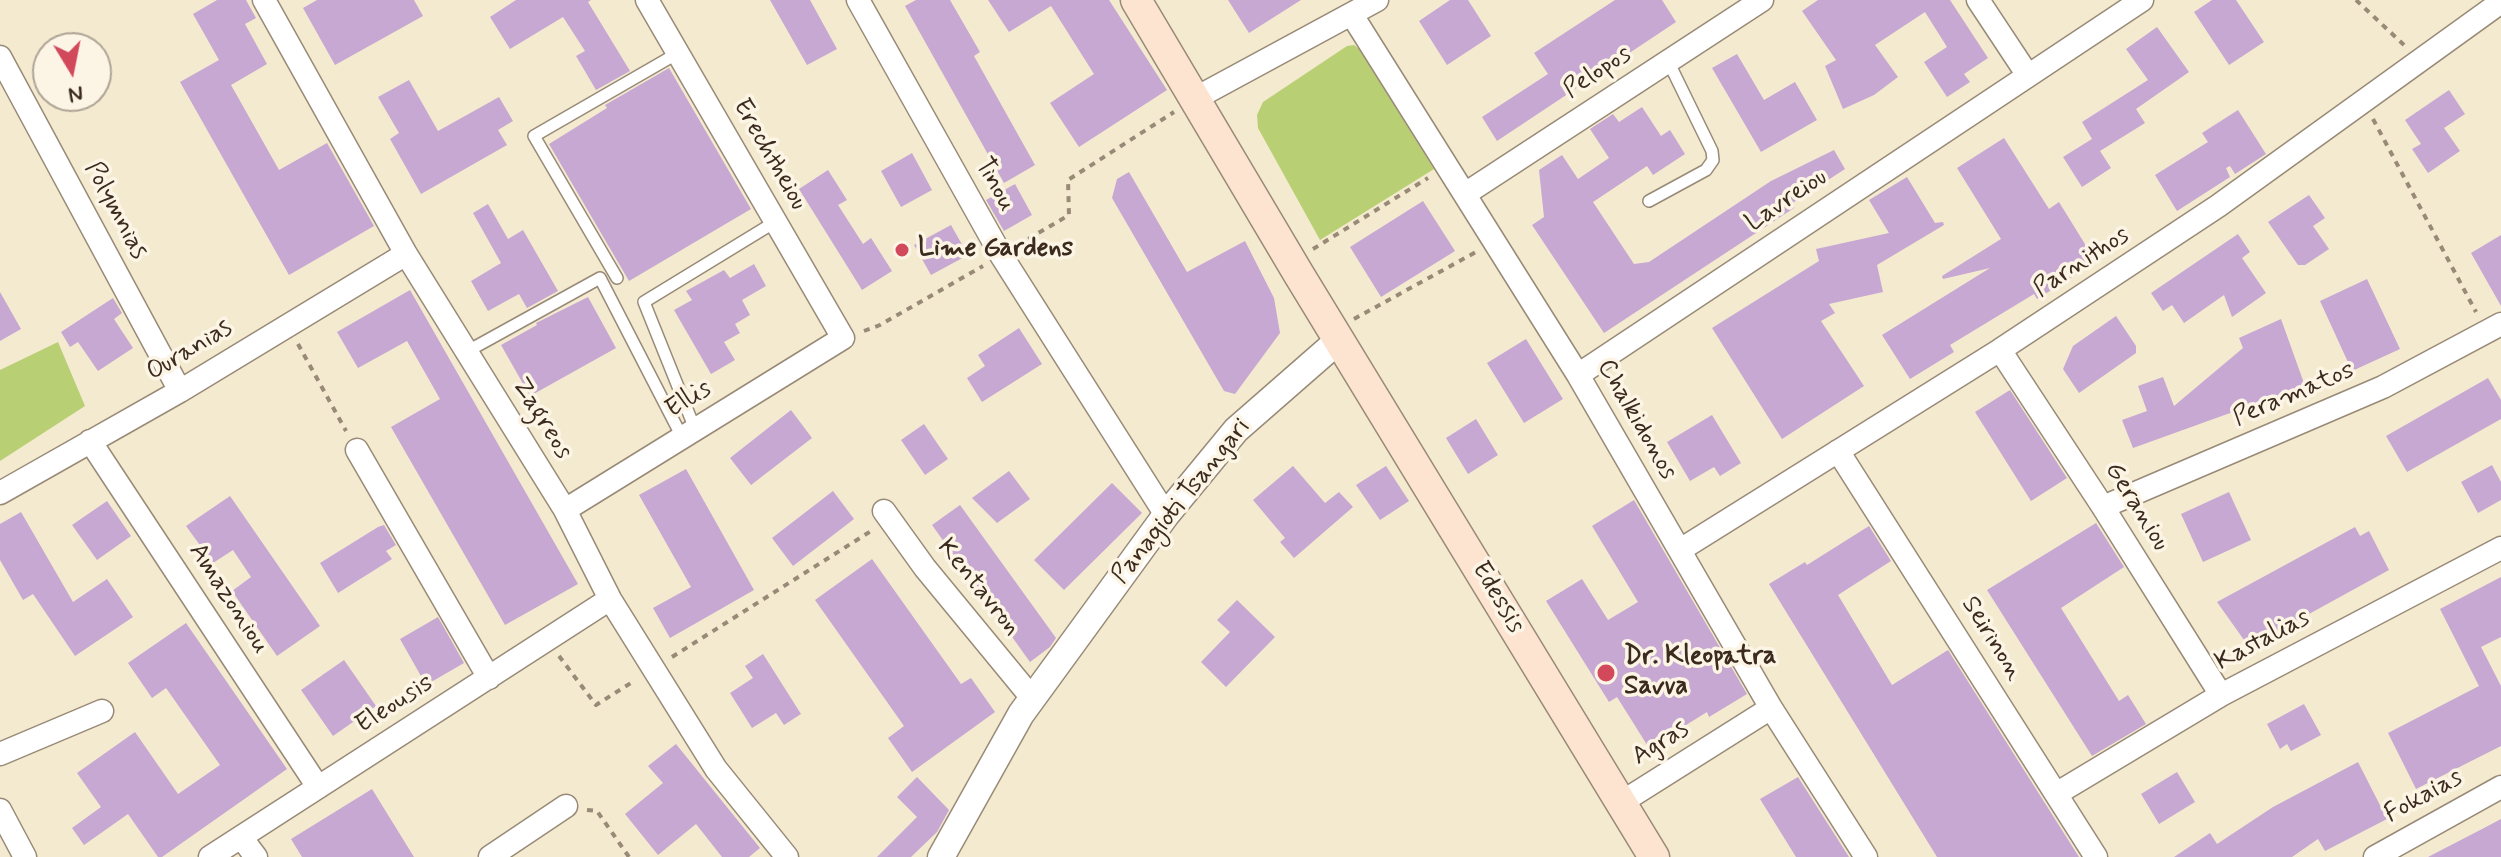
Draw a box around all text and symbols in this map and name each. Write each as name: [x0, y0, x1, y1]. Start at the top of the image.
north arrow: [32, 32, 112, 112]
street label: Pelopos: [1558, 40, 1638, 106]
text: N: [66, 79, 85, 109]
street label: Erechtheiou: [725, 94, 813, 216]
street label: Tinou: [967, 153, 1021, 217]
street label: Polymnias: [76, 157, 154, 265]
street label: Lavreiou: [1740, 162, 1834, 240]
street label: Parnithos: [2028, 221, 2136, 305]
place label: Lime Gardens: [918, 234, 1073, 266]
marker: Lime Gardens: [893, 241, 911, 259]
street label: Ouranias: [141, 313, 239, 389]
street label: Chalkidonos: [1589, 354, 1683, 486]
street label: Peramatos: [2229, 355, 2359, 435]
street label: Zagreos: [504, 372, 578, 466]
street label: Ellis: [660, 374, 718, 426]
street label: Panagioti Tsangari: [1106, 413, 1258, 591]
street label: Geraniou: [2097, 457, 2175, 557]
street label: Kentavron: [929, 533, 1027, 643]
street label: Amazoniou: [181, 538, 275, 660]
street label: Edessis: [1464, 556, 1530, 640]
street label: Seirinon: [1953, 591, 2029, 687]
street label: Kastalias: [2210, 603, 2316, 679]
place label: Dr. Kleopatra Savva: [1624, 642, 1776, 704]
marker: Dr. Kleopatra Savva: [1595, 662, 1617, 684]
street label: Eleousis: [350, 668, 440, 742]
street label: Agras: [1627, 715, 1695, 773]
street label: Fokaias: [2380, 763, 2468, 831]

